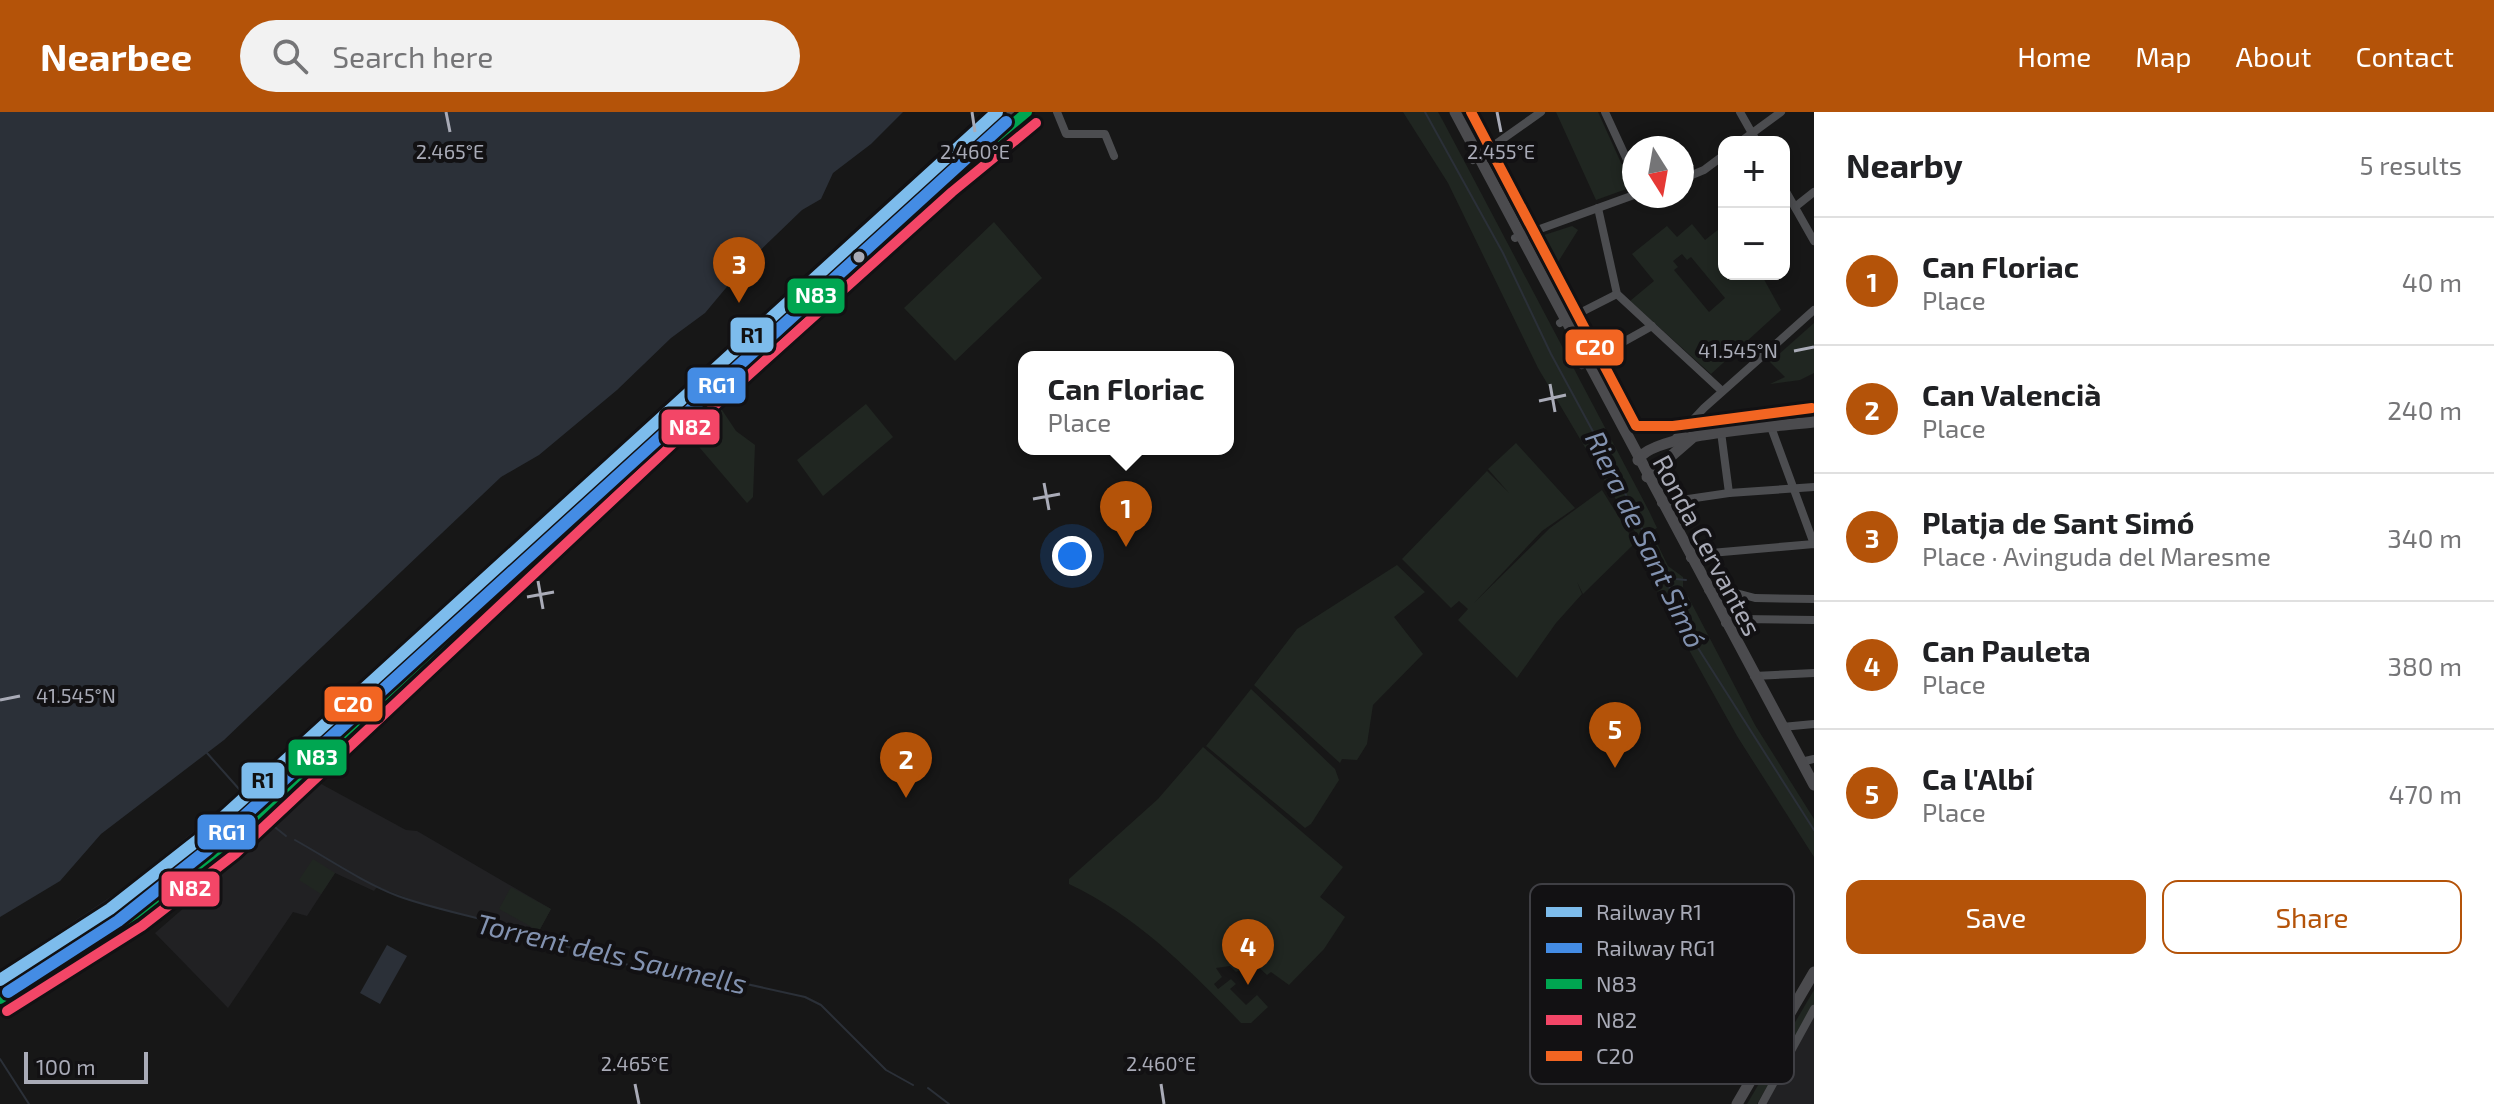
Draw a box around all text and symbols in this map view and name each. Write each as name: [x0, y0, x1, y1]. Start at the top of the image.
search box: [240, 20, 800, 92]
text: Nearbee: [40, 33, 192, 79]
icon: search: [268, 34, 312, 78]
text: Search here: [332, 38, 493, 74]
text: Home: [2017, 39, 2091, 73]
text: Map: [2135, 39, 2192, 73]
text: About: [2236, 39, 2311, 73]
text: Contact: [2355, 39, 2454, 73]
north arrow: [1622, 136, 1694, 208]
map controls: [1718, 136, 1790, 280]
button: +: [1718, 136, 1790, 208]
text: 2.465°E: [416, 139, 484, 163]
text: 2.460°E: [940, 139, 1010, 163]
text: 2.455°E: [1467, 139, 1535, 163]
text: Nearby: [1846, 144, 1963, 185]
text: 5 results: [2360, 149, 2462, 180]
button: −: [1718, 208, 1790, 280]
pin: 3: [713, 237, 765, 303]
text: Can Floriac: [1922, 248, 2079, 284]
unlabelled marker: [851, 249, 867, 265]
text: 1: [1866, 266, 1878, 297]
text: 40 m: [2402, 266, 2462, 297]
line badge: N83: [786, 277, 846, 315]
text: N83: [795, 281, 837, 307]
text: Place: [1922, 284, 1986, 315]
line badge: R1: [729, 316, 775, 354]
text: R1: [740, 321, 764, 347]
line badge: C20: [1564, 328, 1625, 367]
text: C20: [1575, 333, 1615, 359]
text: 41.545°N: [1698, 338, 1778, 362]
popup: [1018, 351, 1234, 455]
line badge: RG1: [686, 366, 747, 405]
text: Can Floriac: [1048, 370, 1204, 406]
text: RG1: [698, 371, 736, 397]
text: Can Valencià: [1922, 376, 2101, 412]
text: 2: [1864, 394, 1880, 425]
text: 240 m: [2387, 394, 2462, 425]
text: Place: [1048, 406, 1111, 437]
line badge: N82: [660, 408, 721, 446]
text: Place: [1922, 412, 1986, 443]
text: N82: [669, 413, 711, 439]
water label: Riera de Sant Simó: [1579, 425, 1713, 653]
street label: Ronda Cervantes: [1647, 449, 1769, 641]
pin: 1: [1100, 481, 1152, 547]
text: Platja de Sant Simó: [1922, 504, 2194, 540]
text: 3: [1865, 522, 1879, 553]
text: 340 m: [2387, 522, 2462, 553]
your location: [1052, 536, 1092, 576]
text: Place · Avinguda del Maresme: [1922, 540, 2271, 571]
text: Can Pauleta: [1922, 632, 2091, 668]
text: 4: [1864, 650, 1880, 681]
text: 380 m: [2388, 650, 2462, 681]
text: Place: [1922, 668, 1986, 699]
text: 41.545°N: [36, 683, 116, 707]
line badge: C20: [323, 685, 384, 723]
text: C20: [333, 690, 373, 716]
pin: 5: [1589, 702, 1641, 768]
pin: 2: [880, 732, 932, 798]
line badge: N83: [287, 738, 348, 777]
text: N83: [296, 743, 338, 769]
text: Ca l'Albí: [1922, 760, 2033, 796]
line badge: R1: [240, 761, 286, 800]
text: R1: [251, 766, 275, 792]
text: 5: [1865, 778, 1879, 809]
text: 470 m: [2388, 778, 2462, 809]
text: Place: [1922, 796, 1986, 827]
line badge: RG1: [196, 813, 257, 851]
text: RG1: [208, 818, 246, 844]
line badge: N82: [160, 870, 221, 908]
text: N82: [169, 874, 211, 900]
button: Save: [1846, 880, 2146, 954]
button: Share: [2162, 880, 2462, 954]
legend: [1530, 884, 1794, 1084]
text: Railway R1: [1596, 898, 1702, 924]
water label: Torrent dels Saumells: [474, 905, 750, 1001]
pin: 4: [1222, 919, 1274, 985]
text: Railway RG1: [1596, 934, 1716, 960]
text: N83: [1596, 970, 1637, 996]
text: N82: [1596, 1006, 1637, 1032]
text: C20: [1596, 1042, 1634, 1068]
scale bar: [24, 1048, 148, 1084]
text: 2.465°E: [601, 1051, 669, 1075]
text: 2.460°E: [1126, 1051, 1196, 1075]
text: 100 m: [36, 1053, 95, 1079]

